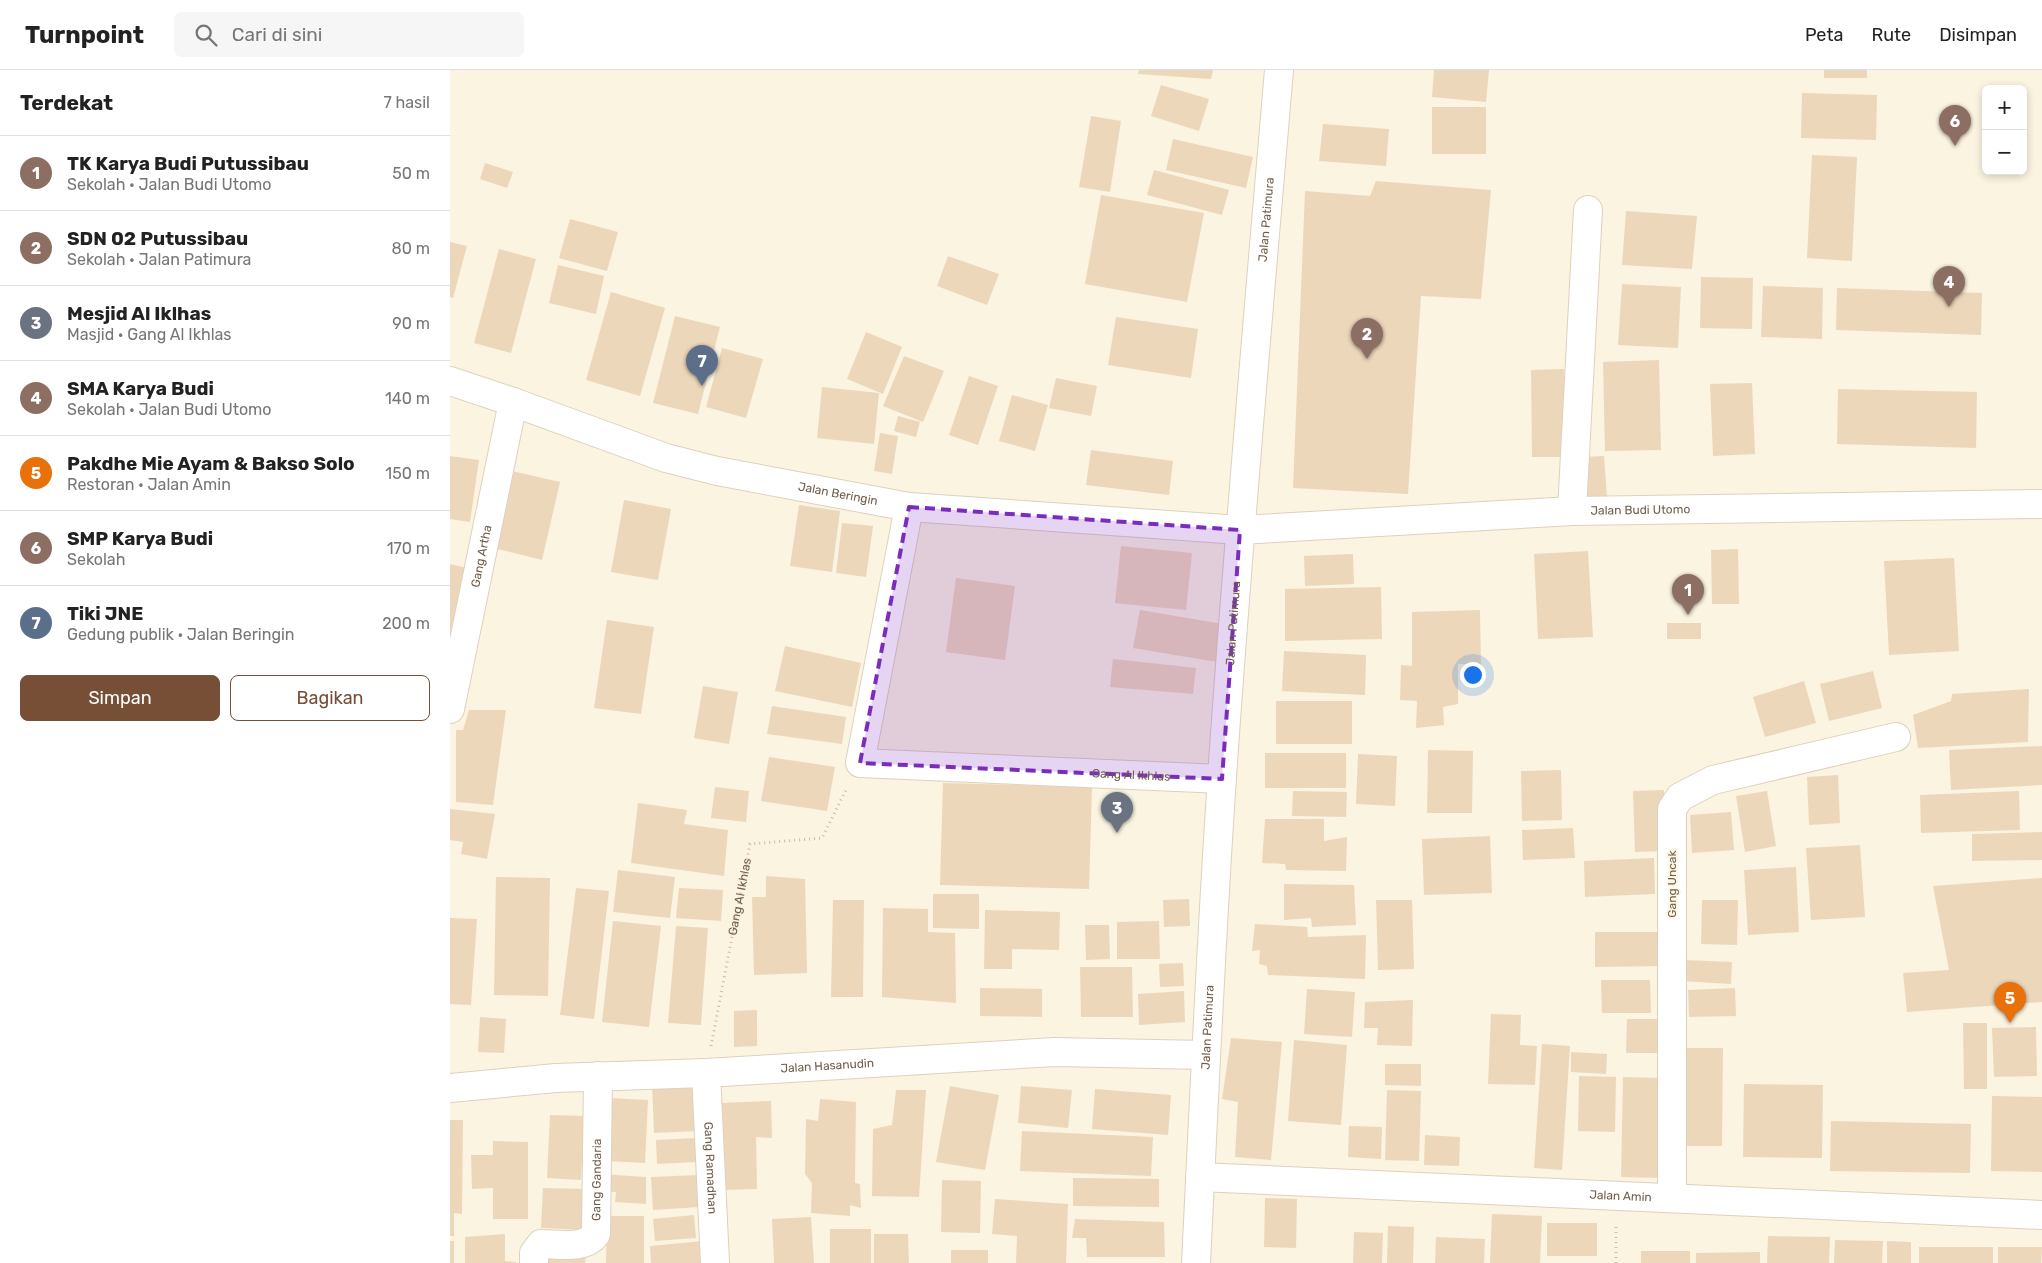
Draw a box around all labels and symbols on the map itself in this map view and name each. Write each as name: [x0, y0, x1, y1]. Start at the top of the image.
pin: 6: [1939, 105, 1971, 146]
street label: Jalan Patimura: [1256, 177, 1277, 262]
pin: 4: [1933, 266, 1965, 307]
pin: 2: [1351, 318, 1383, 359]
pin: 7: [686, 345, 718, 386]
street label: Jalan Beringin: [797, 479, 879, 508]
street label: Jalan Budi Utomo: [1590, 502, 1690, 518]
street label: Gang Artha: [468, 524, 495, 589]
pin: 1: [1672, 574, 1704, 615]
street label: Jalan Patimura: [1223, 580, 1243, 666]
your location: [1460, 662, 1486, 688]
street label: Gang Al Ikhlas: [1092, 766, 1170, 784]
pin: 3: [1101, 792, 1133, 833]
street label: Gang Uncak: [1665, 850, 1679, 918]
street label: Gang Al Ikhlas: [726, 857, 754, 937]
pin: 5: [1994, 982, 2026, 1023]
street label: Jalan Patimura: [1198, 985, 1217, 1070]
street label: Jalan Hasanudin: [780, 1056, 874, 1076]
street label: Gang Ramadhan: [701, 1121, 720, 1214]
street label: Gang Gandaria: [589, 1139, 604, 1221]
street label: Jalan Amin: [1589, 1188, 1652, 1204]

